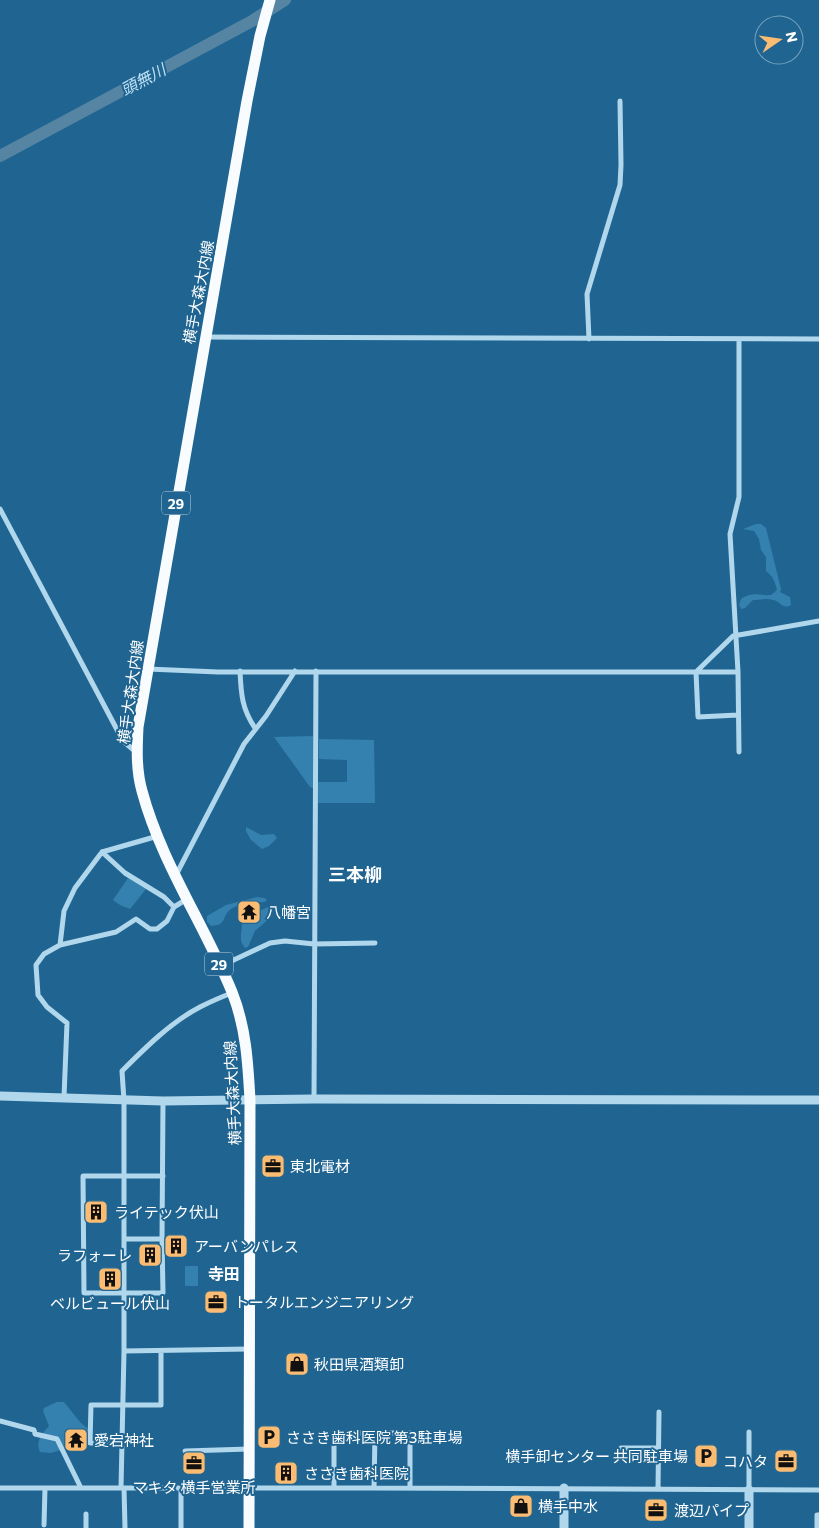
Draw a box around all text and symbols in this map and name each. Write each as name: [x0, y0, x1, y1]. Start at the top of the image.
north arrow: [754, 15, 804, 65]
text: N: [783, 30, 802, 44]
water label: 頭無川: [117, 58, 170, 99]
street label: 横手大森大内線: [179, 239, 217, 345]
road number: 29: [162, 492, 190, 514]
street label: 横手大森大内線: [114, 639, 146, 745]
district label: 三本柳: [328, 863, 382, 885]
temple icon: 八幡宮: [236, 899, 262, 925]
place label: 八幡宮: [266, 903, 311, 921]
road number: 29: [205, 952, 233, 976]
street label: 横手大森大内線: [220, 1040, 244, 1146]
office icon: 東北電材: [260, 1153, 286, 1179]
place label: 東北電材: [290, 1157, 350, 1175]
building icon: ライテック伏山: [83, 1199, 109, 1225]
place label: ライテック伏山: [114, 1203, 219, 1221]
building icon: アーバンパレス: [163, 1233, 189, 1259]
place label: アーバンパレス: [194, 1237, 299, 1255]
building icon: ラフォーレ: [137, 1242, 163, 1268]
place label: ラフォーレ: [57, 1246, 132, 1264]
district label: 寺田: [208, 1264, 240, 1283]
building icon: ベルビュール伏山: [97, 1266, 123, 1292]
office icon: トータルエンジニアリング: [203, 1289, 229, 1315]
place label: トータルエンジニアリング: [234, 1293, 414, 1311]
place label: ベルビュール伏山: [50, 1294, 170, 1312]
shop icon: 秋田県酒類卸: [284, 1351, 310, 1377]
place label: 秋田県酒類卸: [314, 1355, 404, 1373]
parking icon: ささき歯科医院 第3駐車場: [256, 1424, 282, 1450]
temple icon: 愛宕神社: [63, 1427, 89, 1453]
place label: ささき歯科医院 第3駐車場: [286, 1428, 462, 1446]
place label: 愛宕神社: [94, 1431, 154, 1449]
parking icon: 横手卸センター 共同駐車場: [693, 1443, 719, 1469]
place label: 横手卸センター 共同駐車場: [505, 1447, 688, 1465]
office icon: コハタ: [773, 1448, 799, 1474]
office icon: マキタ 横手営業所: [181, 1450, 207, 1476]
place label: コハタ: [723, 1452, 768, 1470]
building icon: ささき歯科医院: [273, 1460, 299, 1486]
place label: ささき歯科医院: [304, 1464, 409, 1482]
place label: マキタ 横手営業所: [133, 1478, 255, 1496]
shop icon: 横手中水: [508, 1493, 534, 1519]
place label: 横手中水: [538, 1497, 598, 1515]
office icon: 渡辺パイプ: [643, 1497, 669, 1523]
place label: 渡辺パイプ: [674, 1501, 749, 1519]

